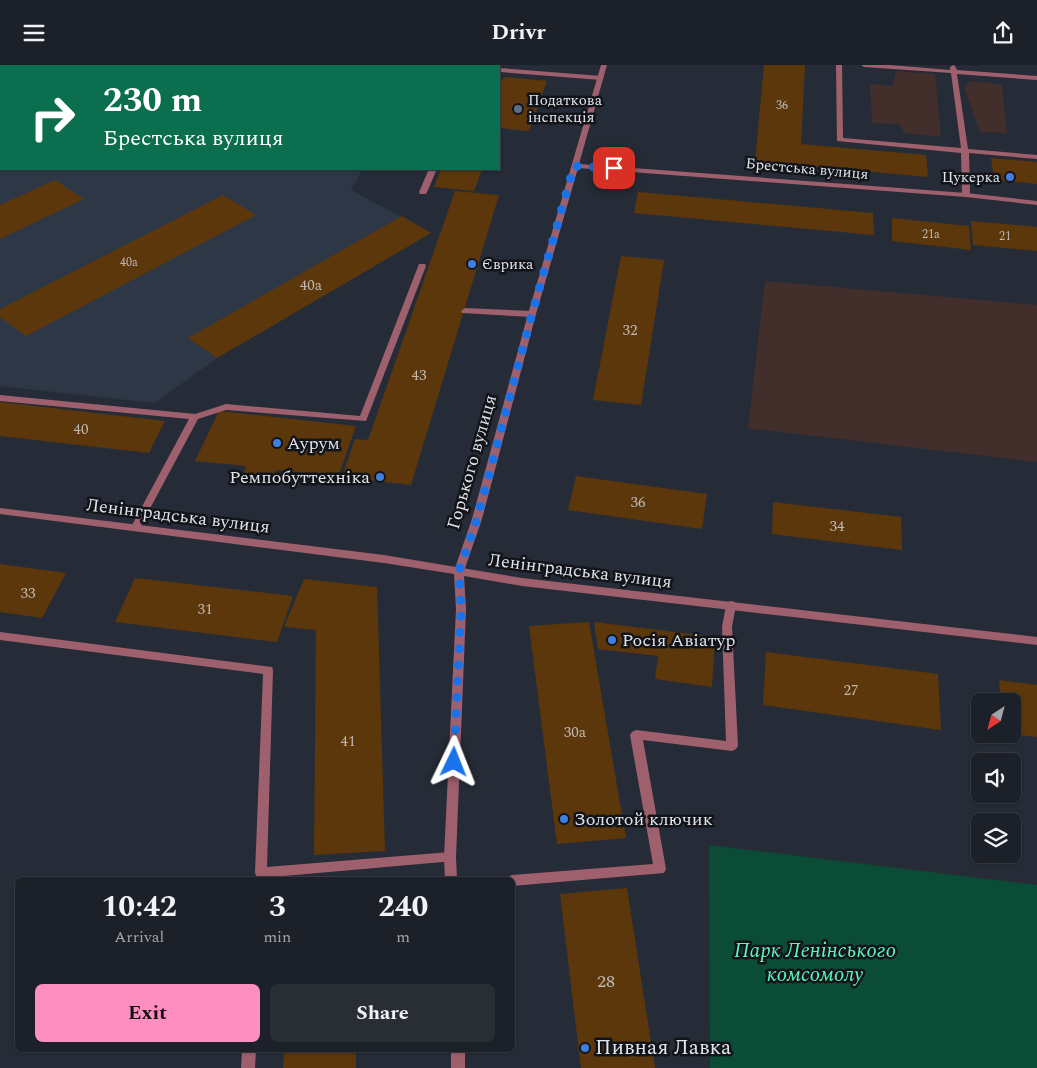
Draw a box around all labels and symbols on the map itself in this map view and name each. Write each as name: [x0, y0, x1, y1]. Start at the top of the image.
place label: Податкова інспекція: [528, 89, 603, 129]
house number: 36: [776, 96, 788, 115]
marker: Податкова інспекція: [512, 103, 524, 115]
pin: [593, 147, 635, 189]
street label: Брестська вулиця: [745, 152, 869, 186]
place label: Цукерка: [942, 166, 1001, 189]
marker: Цукерка: [1004, 171, 1016, 183]
house number: 21а: [922, 225, 940, 244]
house number: 21: [999, 227, 1011, 246]
house number: 40а: [120, 253, 138, 272]
place label: Єврика: [482, 253, 534, 276]
marker: Єврика: [466, 258, 478, 270]
house number: 40а: [300, 274, 323, 297]
house number: 32: [622, 319, 638, 342]
house number: 43: [411, 364, 427, 387]
street label: Горького вулиця: [440, 392, 504, 532]
house number: 40: [73, 418, 89, 441]
place label: Аурум: [287, 430, 340, 457]
marker: Аурум: [271, 437, 283, 449]
place label: Ремпобуттехніка: [229, 464, 370, 491]
marker: Ремпобуттехніка: [374, 471, 386, 483]
street label: Ленінградська вулиця: [85, 491, 271, 541]
house number: 36: [630, 491, 646, 514]
house number: 34: [829, 515, 845, 538]
street label: Ленінградська вулиця: [487, 546, 673, 596]
house number: 33: [20, 582, 36, 605]
house number: 31: [197, 598, 213, 621]
place label: Росія Авіатур: [622, 627, 735, 654]
marker: Росія Авіатур: [606, 634, 618, 646]
house number: 27: [843, 679, 859, 702]
north arrow: [971, 693, 1021, 743]
house number: 30а: [564, 721, 587, 744]
house number: 41: [340, 730, 356, 753]
position arrow: [427, 735, 479, 787]
place label: Золотой ключик: [574, 806, 713, 833]
marker: Золотой ключик: [558, 813, 570, 825]
park label: Парк Ленінського комсомолу: [734, 935, 896, 991]
house number: 28: [597, 968, 615, 995]
place label: Пивная Лавка: [595, 1032, 732, 1064]
marker: Пивная Лавка: [579, 1042, 591, 1054]

